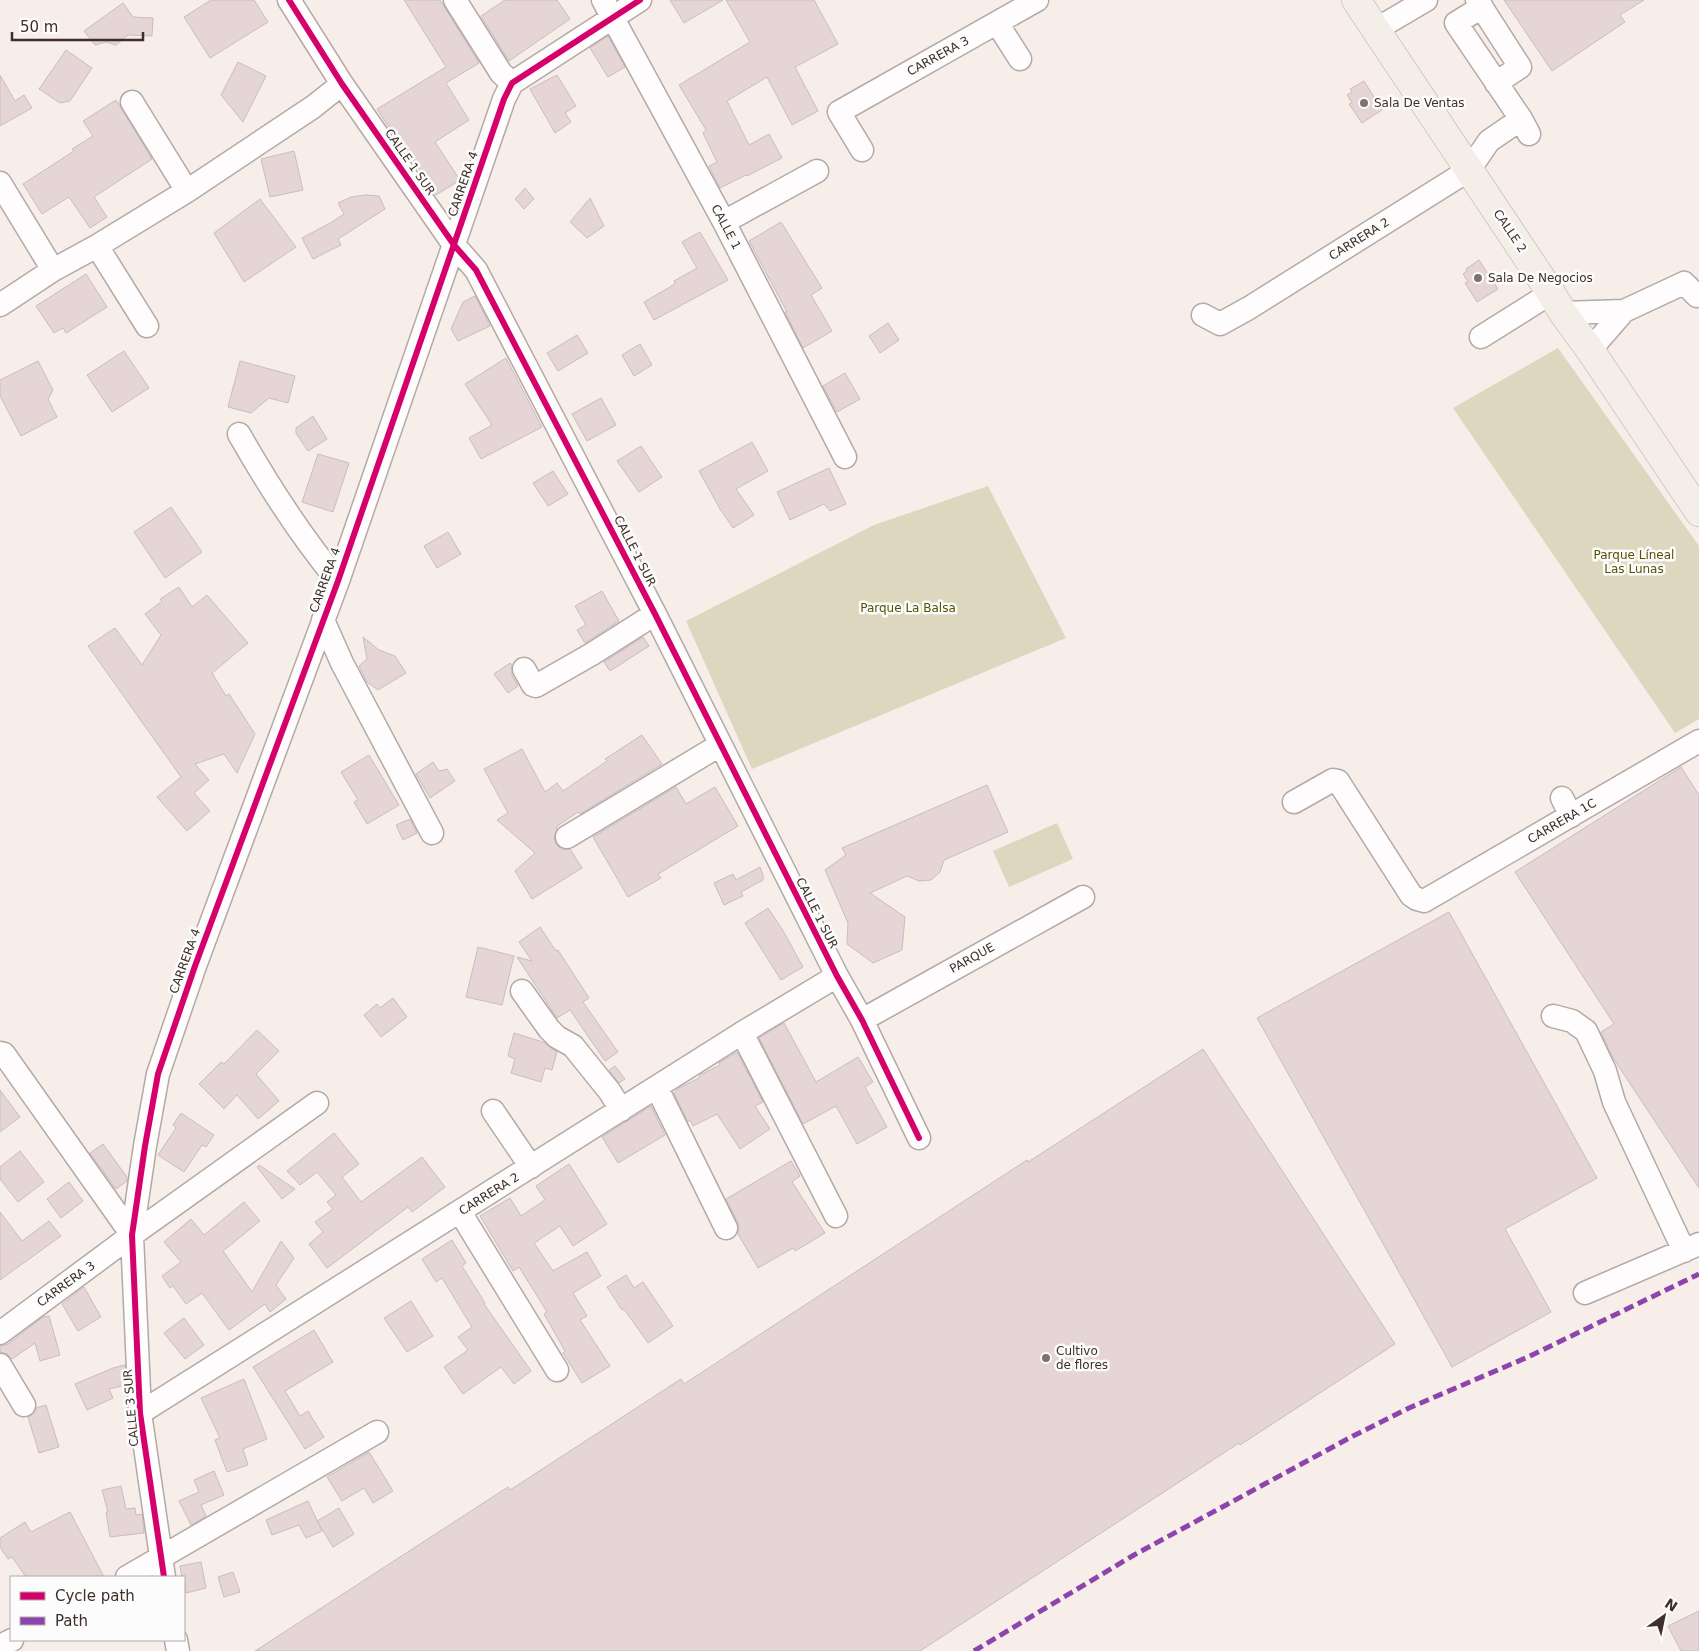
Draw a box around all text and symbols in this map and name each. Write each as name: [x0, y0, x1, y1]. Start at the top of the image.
scale bar: [12, 10, 144, 42]
text: 50 m: [20, 18, 58, 36]
street label: CARRERA 3: [905, 33, 971, 79]
place label: Sala De Ventas: [1374, 96, 1465, 110]
marker: Sala De Ventas: [1358, 97, 1370, 109]
street label: CALLE 1 SUR: [382, 126, 438, 198]
street label: CARRERA 4: [445, 149, 481, 219]
street label: CALLE 1: [708, 202, 744, 252]
street label: CALLE 2: [1490, 207, 1530, 255]
street label: CARRERA 2: [1326, 215, 1392, 263]
place label: Sala De Negocios: [1488, 271, 1593, 285]
marker: Sala De Negocios: [1472, 272, 1484, 284]
street label: CALLE 1 SUR: [611, 513, 659, 589]
street label: CARRERA 4: [307, 545, 343, 615]
park label: Parque Líneal Las Lunas: [1594, 548, 1674, 576]
park label: Parque La Balsa: [860, 601, 956, 615]
street label: CARRERA 1C: [1525, 796, 1599, 846]
street label: CALLE 1 SUR: [793, 875, 841, 951]
street label: CARRERA 4: [167, 926, 203, 996]
street label: PARQUE: [947, 940, 997, 976]
street label: CARRERA 2: [456, 1170, 522, 1218]
street label: CARRERA 3: [34, 1258, 98, 1310]
place label: Cultivo de flores: [1056, 1344, 1108, 1372]
marker: Cultivo de flores: [1040, 1352, 1052, 1364]
street label: CALLE 3 SUR: [121, 1369, 141, 1447]
legend: [10, 1576, 185, 1641]
text: Cycle path: [55, 1587, 135, 1605]
north arrow: [1639, 1591, 1689, 1641]
text: N: [1662, 1595, 1680, 1615]
text: Path: [55, 1612, 88, 1630]

